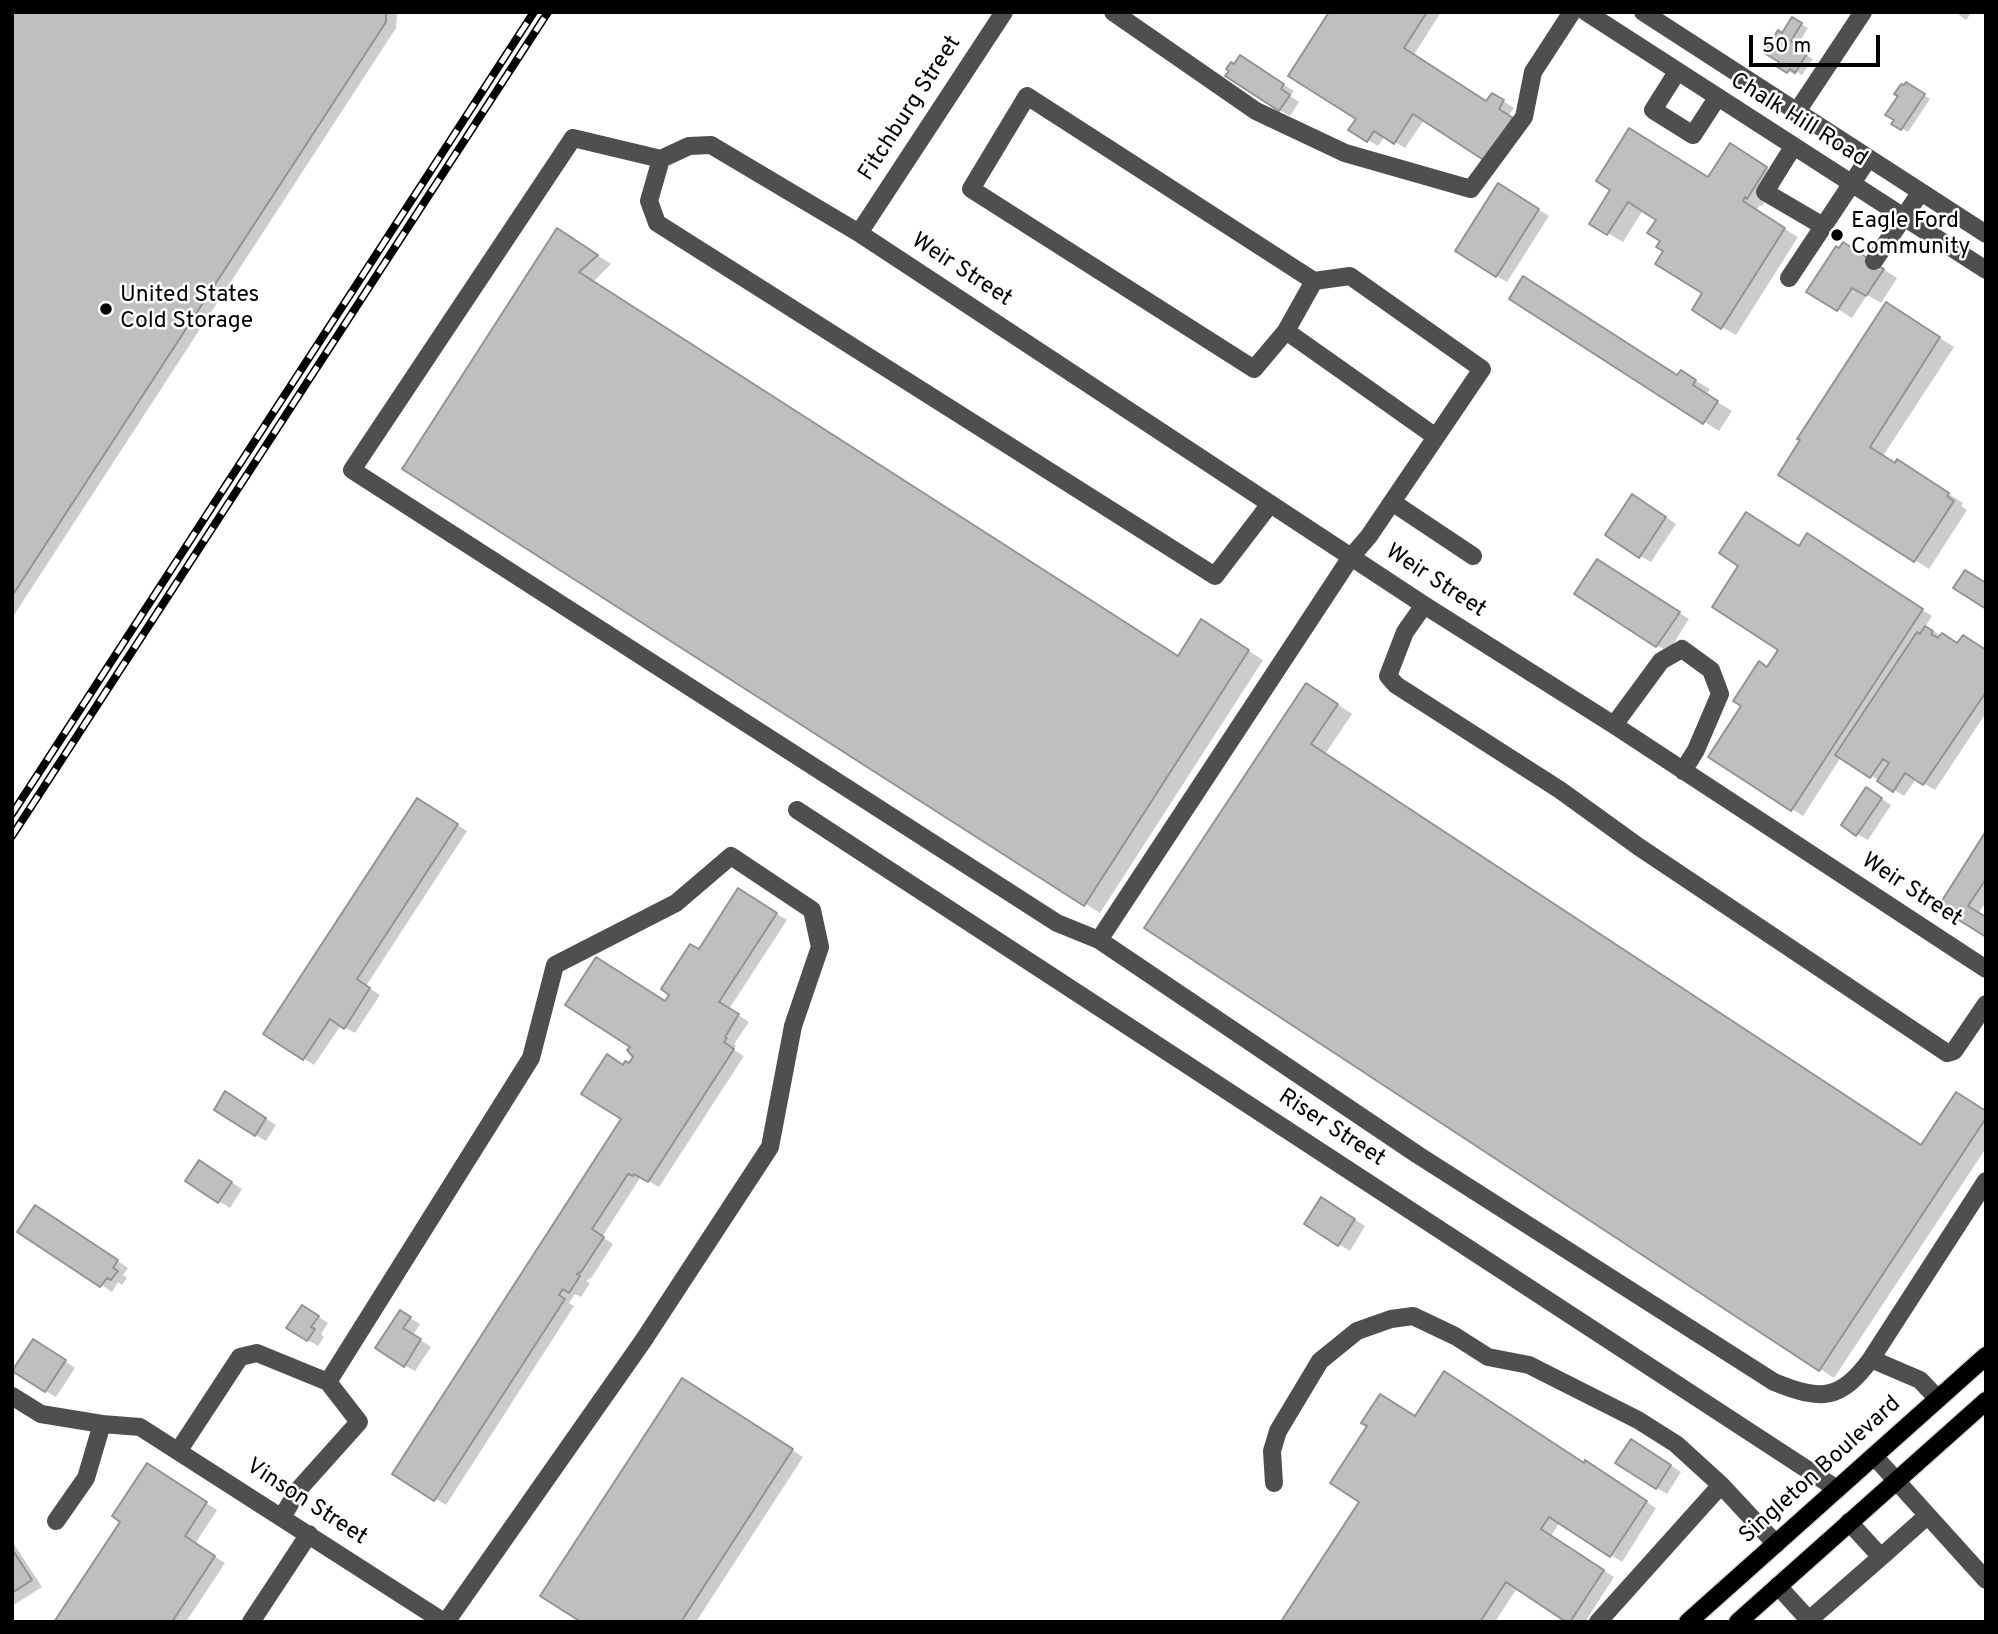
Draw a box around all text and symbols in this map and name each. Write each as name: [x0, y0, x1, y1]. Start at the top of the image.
scale bar: [1753, 21, 1884, 65]
street label: Fitchburg Street: [854, 31, 968, 187]
text: 50 m: [1762, 33, 1811, 60]
street label: Chalk Hill Road: [1724, 68, 1872, 174]
place label: Eagle Ford Community: [1851, 208, 1970, 262]
marker: Eagle Ford Community: [1829, 227, 1845, 243]
street label: Weir Street: [905, 228, 1017, 314]
place label: United States Cold Storage: [120, 282, 259, 336]
marker: United States Cold Storage: [98, 301, 114, 317]
street label: Weir Street: [1379, 539, 1491, 625]
street label: Weir Street: [1855, 848, 1967, 934]
street label: Riser Street: [1272, 1084, 1390, 1174]
street label: Singleton Boulevard: [1735, 1391, 1907, 1551]
street label: Vinson Street: [240, 1454, 372, 1552]

